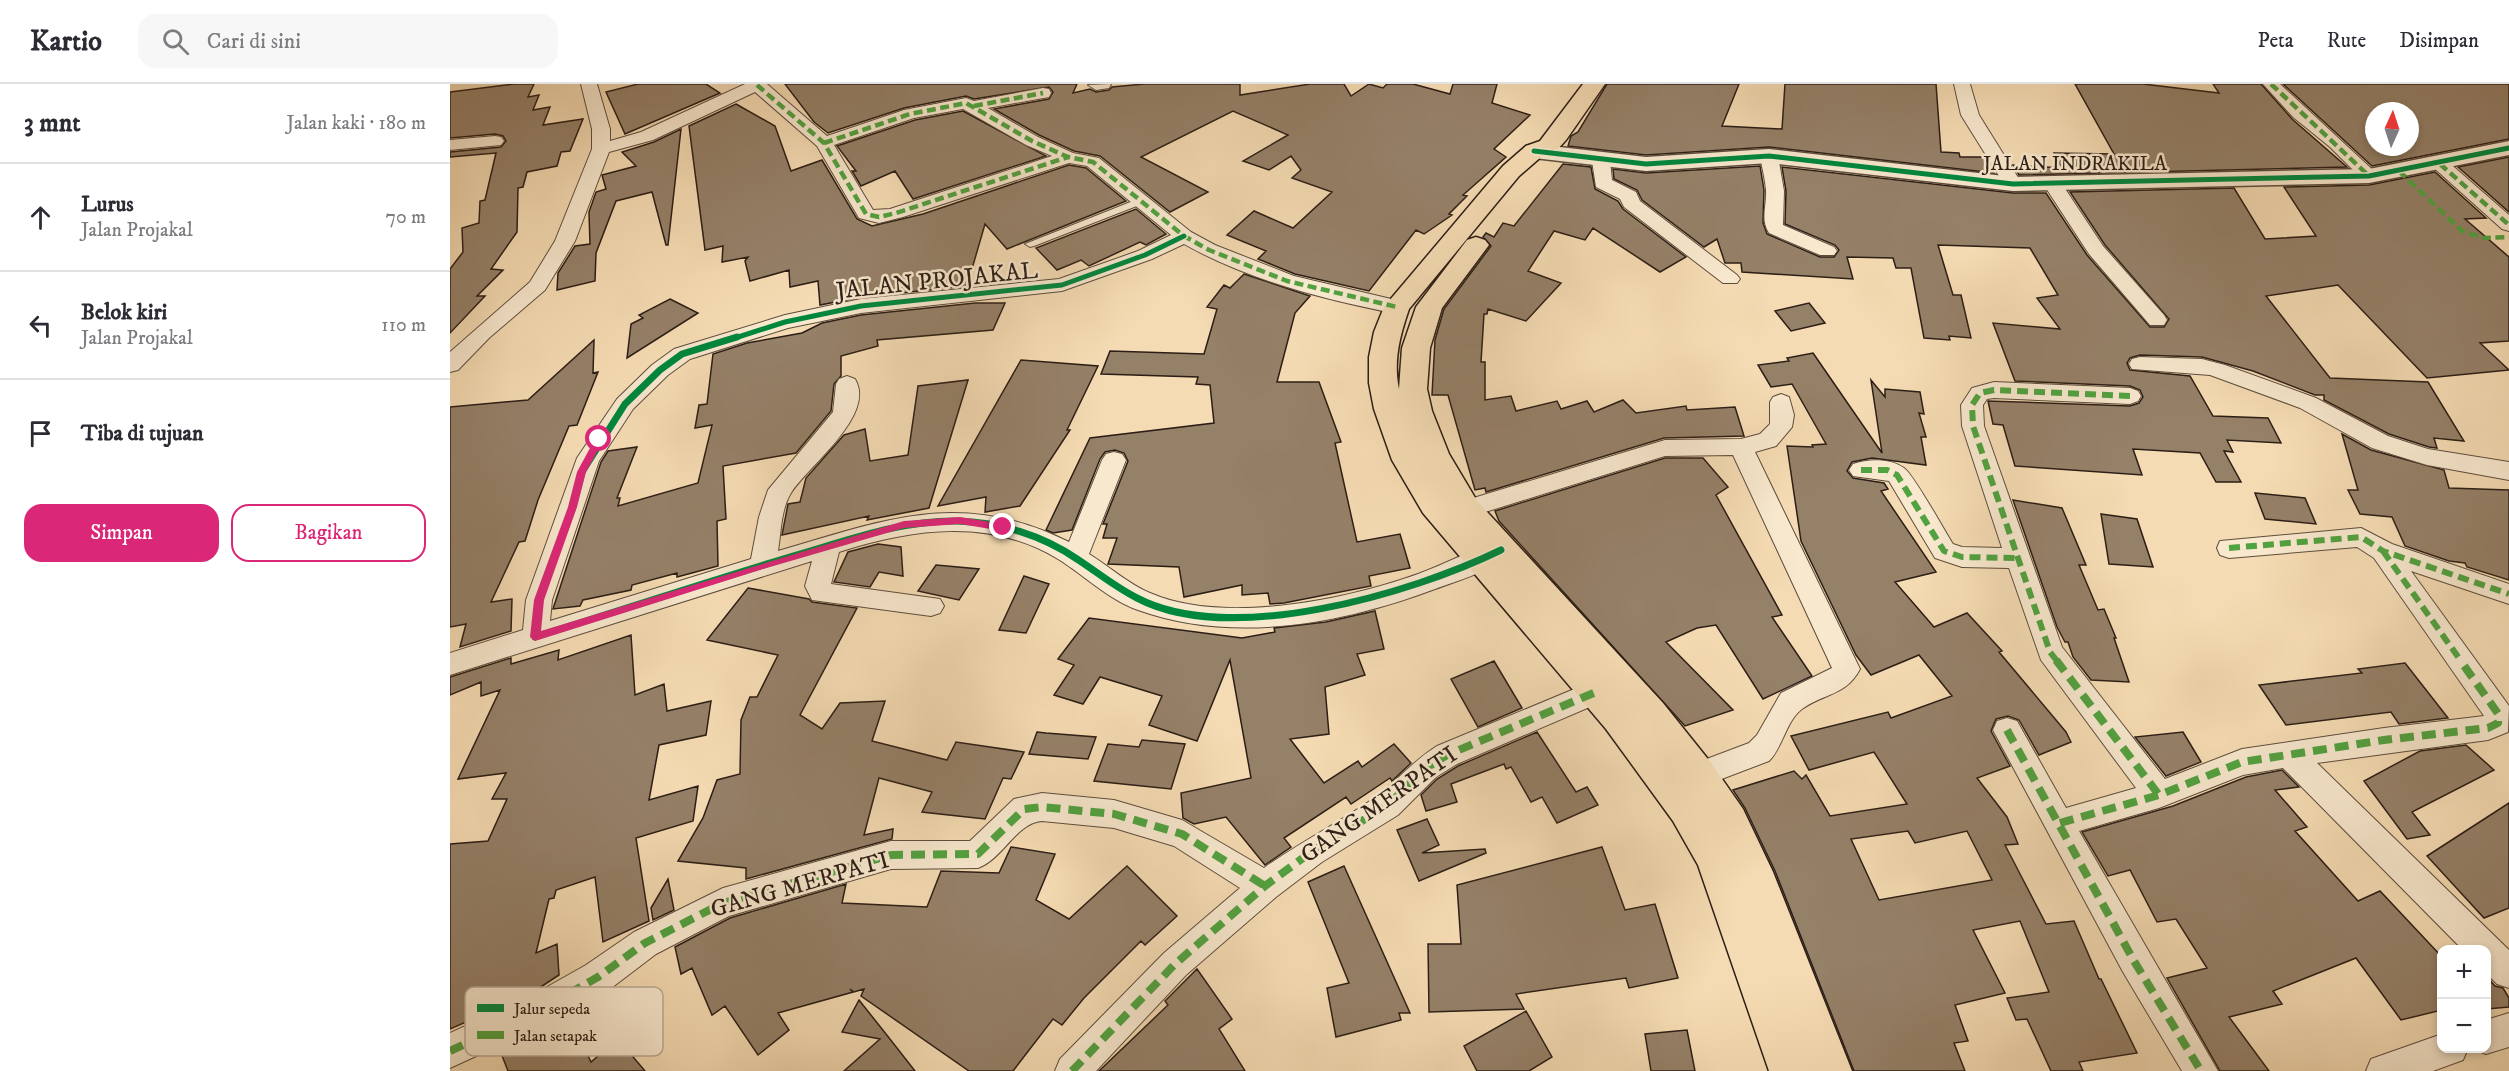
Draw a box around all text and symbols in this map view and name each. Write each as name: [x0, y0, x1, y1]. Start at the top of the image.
search box: [138, 14, 558, 68]
text: Kartio: [30, 24, 102, 59]
icon: search: [159, 25, 192, 58]
text: Cari di sini: [207, 28, 301, 55]
text: Peta: [2258, 28, 2294, 54]
text: Rute: [2327, 28, 2366, 54]
text: Disimpan: [2399, 28, 2479, 54]
north arrow: [2365, 102, 2419, 156]
text: 3 mnt: [24, 107, 81, 140]
text: Jalan kaki · 180 m: [286, 111, 426, 136]
street label: JALAN INDRAKILA: [1981, 152, 2167, 177]
text: Lurus: [81, 191, 134, 218]
icon: ahead: [24, 201, 57, 234]
text: 70 m: [385, 205, 426, 230]
text: Jalan Projakal: [81, 218, 193, 243]
street label: JALAN PROJAKAL: [833, 255, 1039, 307]
text: Belok kiri: [81, 299, 167, 326]
icon: left: [24, 309, 57, 342]
text: 110 m: [381, 313, 426, 338]
text: Jalan Projakal: [81, 326, 193, 351]
icon: arrive: [24, 417, 57, 450]
text: Tiba di tujuan: [81, 420, 203, 447]
route start: [585, 425, 611, 451]
button: Simpan: [24, 504, 219, 562]
button: Bagikan: [231, 504, 426, 562]
route end: [989, 513, 1015, 539]
street label: GANG MERPATI: [1295, 740, 1463, 870]
street label: GANG MERPATI: [707, 845, 893, 925]
map controls: [2437, 945, 2491, 1053]
button: +: [2437, 945, 2491, 999]
legend: [465, 987, 663, 1056]
text: Jalur sepeda: [512, 999, 590, 1019]
button: −: [2437, 999, 2491, 1053]
text: Jalan setapak: [512, 1026, 597, 1046]

